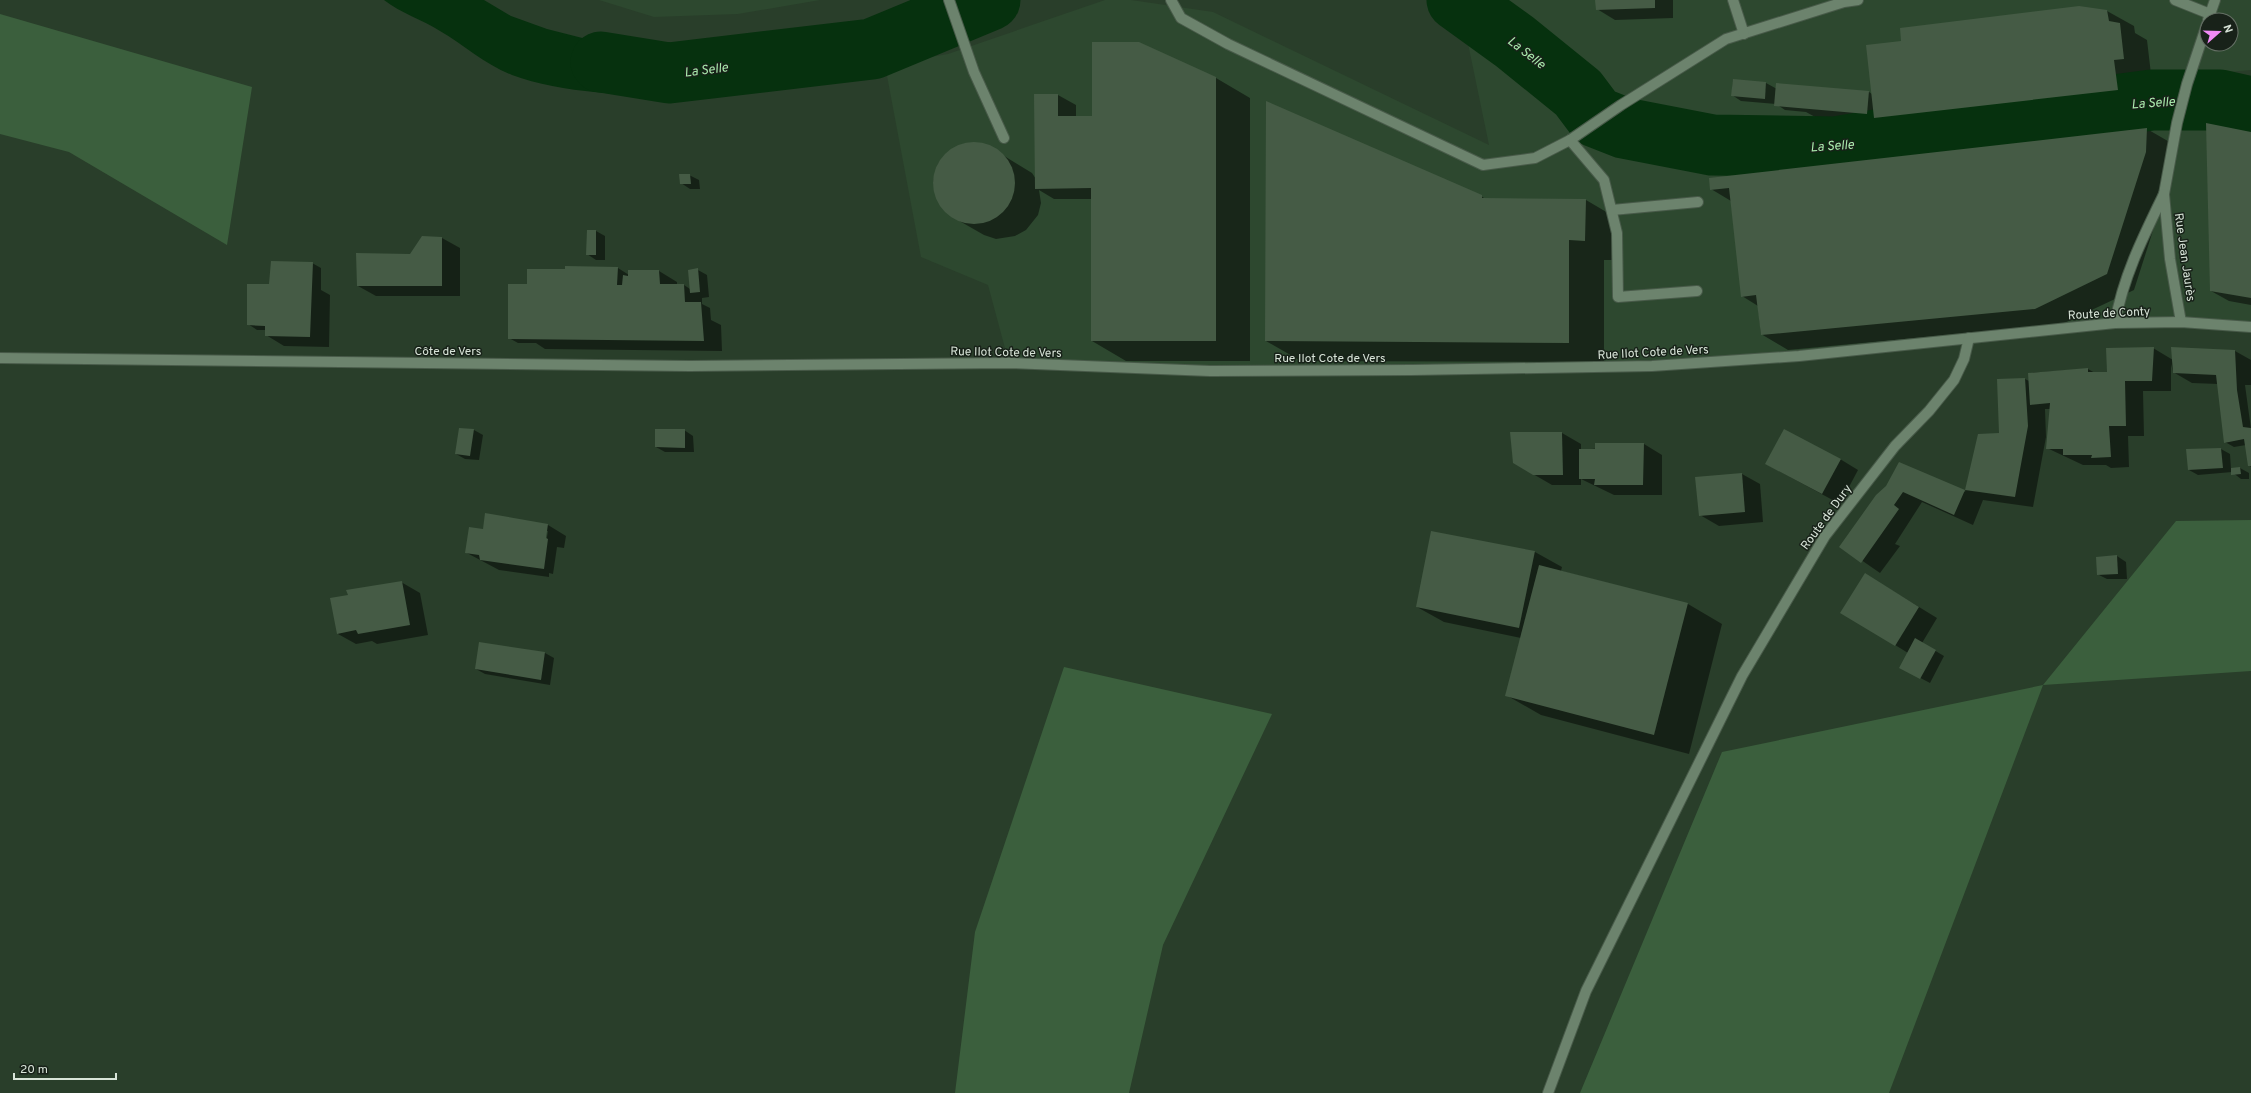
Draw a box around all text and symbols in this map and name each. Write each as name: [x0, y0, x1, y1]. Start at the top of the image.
north arrow: [2199, 12, 2239, 52]
text: N: [2220, 23, 2235, 35]
water label: La Selle: [1504, 34, 1548, 74]
water label: La Selle: [683, 60, 729, 82]
water label: La Selle: [2131, 94, 2176, 114]
water label: La Selle: [1810, 137, 1855, 157]
street label: Rue Jean Jaurès: [2170, 212, 2198, 302]
street label: Route de Conty: [2067, 304, 2151, 324]
street label: Rue Ilot Cote de Vers: [1597, 342, 1709, 364]
street label: Côte de Vers: [415, 344, 481, 360]
street label: Rue Ilot Cote de Vers: [950, 344, 1062, 362]
street label: Rue Ilot Cote de Vers: [1274, 351, 1386, 367]
street label: Route de Dury: [1798, 482, 1856, 553]
scale bar: [14, 1055, 116, 1081]
text: 20 m: [20, 1062, 48, 1078]

